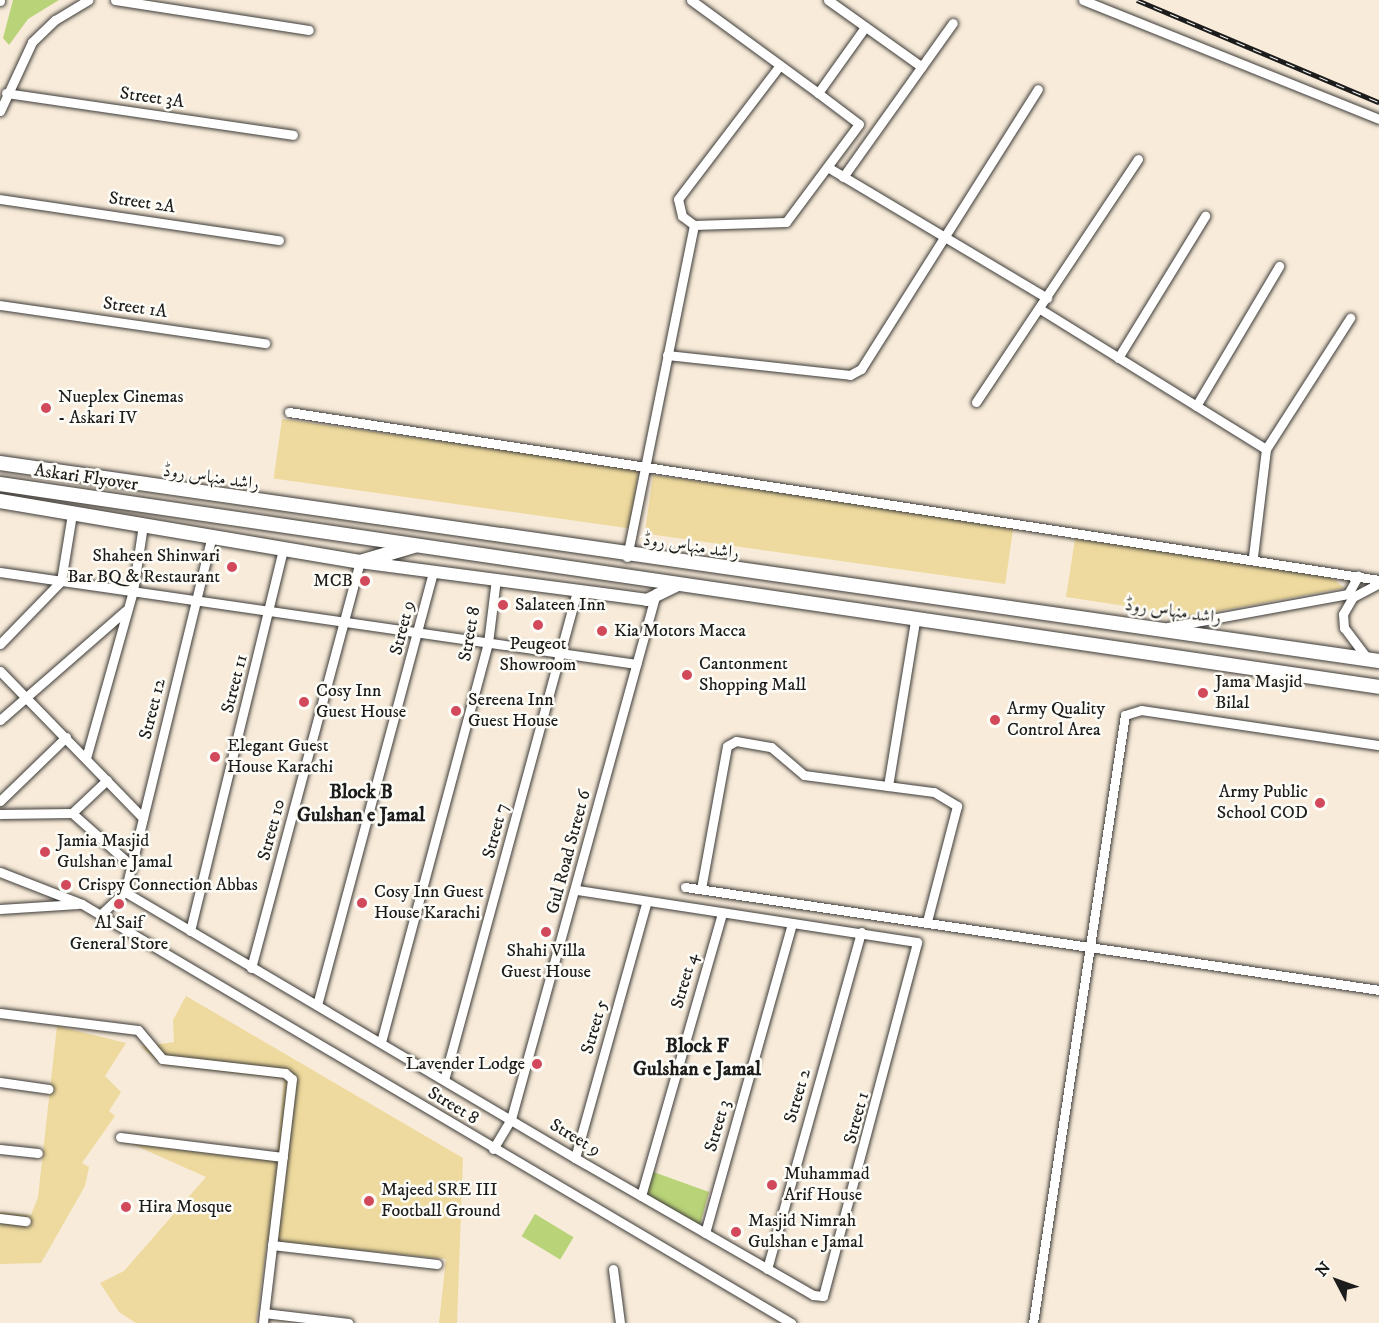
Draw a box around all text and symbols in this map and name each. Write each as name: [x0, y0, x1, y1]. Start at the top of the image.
street label: Street 3A: [119, 83, 185, 113]
street label: Street 2A: [107, 188, 177, 218]
street label: Street 1A: [102, 293, 168, 323]
place label: Nueplex Cinemas - Askari IV: [58, 387, 183, 430]
marker: Nueplex Cinemas - Askari IV: [39, 401, 53, 415]
street label: Askari Flyover: [33, 460, 139, 496]
street label: راشد منہاس روڈ: [161, 461, 261, 495]
street label: راشد منہاس روڈ: [641, 530, 741, 564]
place label: Shaheen Shinwari Bar BQ & Restaurant: [67, 546, 220, 588]
marker: Shaheen Shinwari Bar BQ & Restaurant: [225, 560, 239, 574]
place label: MCB: [313, 570, 353, 592]
marker: MCB: [358, 574, 372, 588]
place label: Salateen Inn: [515, 594, 605, 616]
street label: راشد منہاس روڈ: [1123, 595, 1223, 629]
marker: Salateen Inn: [496, 598, 510, 612]
street label: Street 9: [386, 599, 420, 657]
street label: Street 8: [455, 605, 485, 663]
marker: Peugeot Showroom: [531, 618, 545, 632]
place label: Kia Motors Macca: [614, 620, 746, 642]
marker: Kia Motors Macca: [595, 624, 609, 638]
place label: Peugeot Showroom: [500, 634, 576, 676]
street label: Street 11: [217, 652, 253, 716]
place label: Cantonment Shopping Mall: [699, 654, 806, 696]
marker: Cantonment Shopping Mall: [680, 668, 694, 682]
place label: Jama Masjid Bilal: [1215, 672, 1303, 714]
street label: Street 12: [135, 676, 171, 742]
place label: Cosy Inn Guest House: [316, 681, 406, 724]
marker: Jama Masjid Bilal: [1196, 686, 1210, 700]
place label: Sereena Inn Guest House: [468, 690, 558, 732]
marker: Cosy Inn Guest House: [297, 695, 311, 709]
place label: Army Quality Control Area: [1007, 699, 1105, 742]
marker: Sereena Inn Guest House: [449, 704, 463, 718]
marker: Army Quality Control Area: [988, 713, 1002, 727]
place label: Elegant Guest House Karachi: [227, 736, 333, 778]
marker: Elegant Guest House Karachi: [208, 750, 222, 764]
district label: Block B Gulshan e Jamal: [297, 781, 425, 828]
place label: Army Public School COD: [1217, 782, 1308, 824]
street label: Gul Road Street 6: [542, 788, 596, 916]
marker: Army Public School COD: [1313, 796, 1327, 810]
street label: Street 10: [253, 797, 291, 863]
street label: Street 7: [478, 801, 514, 861]
place label: Jamia Masjid Gulshan e Jamal: [57, 831, 172, 874]
marker: Jamia Masjid Gulshan e Jamal: [38, 845, 52, 859]
place label: Crispy Connection Abbas: [78, 874, 258, 896]
marker: Crispy Connection Abbas: [59, 878, 73, 892]
place label: Cosy Inn Guest House Karachi: [374, 882, 484, 924]
marker: Cosy Inn Guest House Karachi: [355, 896, 369, 910]
marker: Al Saif General Store: [112, 897, 126, 911]
place label: Al Saif General Store: [70, 913, 168, 956]
marker: Shahi Villa Guest House: [539, 925, 553, 939]
place label: Shahi Villa Guest House: [501, 941, 591, 984]
street label: Street 4: [667, 951, 703, 1011]
street label: Street 5: [577, 997, 613, 1057]
district label: Block F Gulshan e Jamal: [633, 1035, 761, 1082]
place label: Lavender Lodge: [406, 1053, 525, 1075]
marker: Lavender Lodge: [530, 1057, 544, 1071]
street label: Street 2: [780, 1066, 816, 1126]
street label: Street 8: [424, 1082, 482, 1130]
street label: Street 1: [840, 1090, 874, 1146]
street label: Street 3: [700, 1097, 736, 1155]
street label: Street 9: [546, 1114, 604, 1162]
place label: Muhammad Arif House: [784, 1164, 870, 1206]
marker: Muhammad Arif House: [765, 1178, 779, 1192]
place label: Majeed SRE III Football Ground: [381, 1180, 501, 1222]
marker: Majeed SRE III Football Ground: [362, 1194, 376, 1208]
place label: Hira Mosque: [138, 1196, 232, 1218]
marker: Hira Mosque: [119, 1200, 133, 1214]
place label: Masjid Nimrah Gulshan e Jamal: [748, 1211, 863, 1254]
marker: Masjid Nimrah Gulshan e Jamal: [729, 1225, 743, 1239]
north arrow: [1307, 1251, 1367, 1311]
text: N: [1312, 1258, 1335, 1281]

